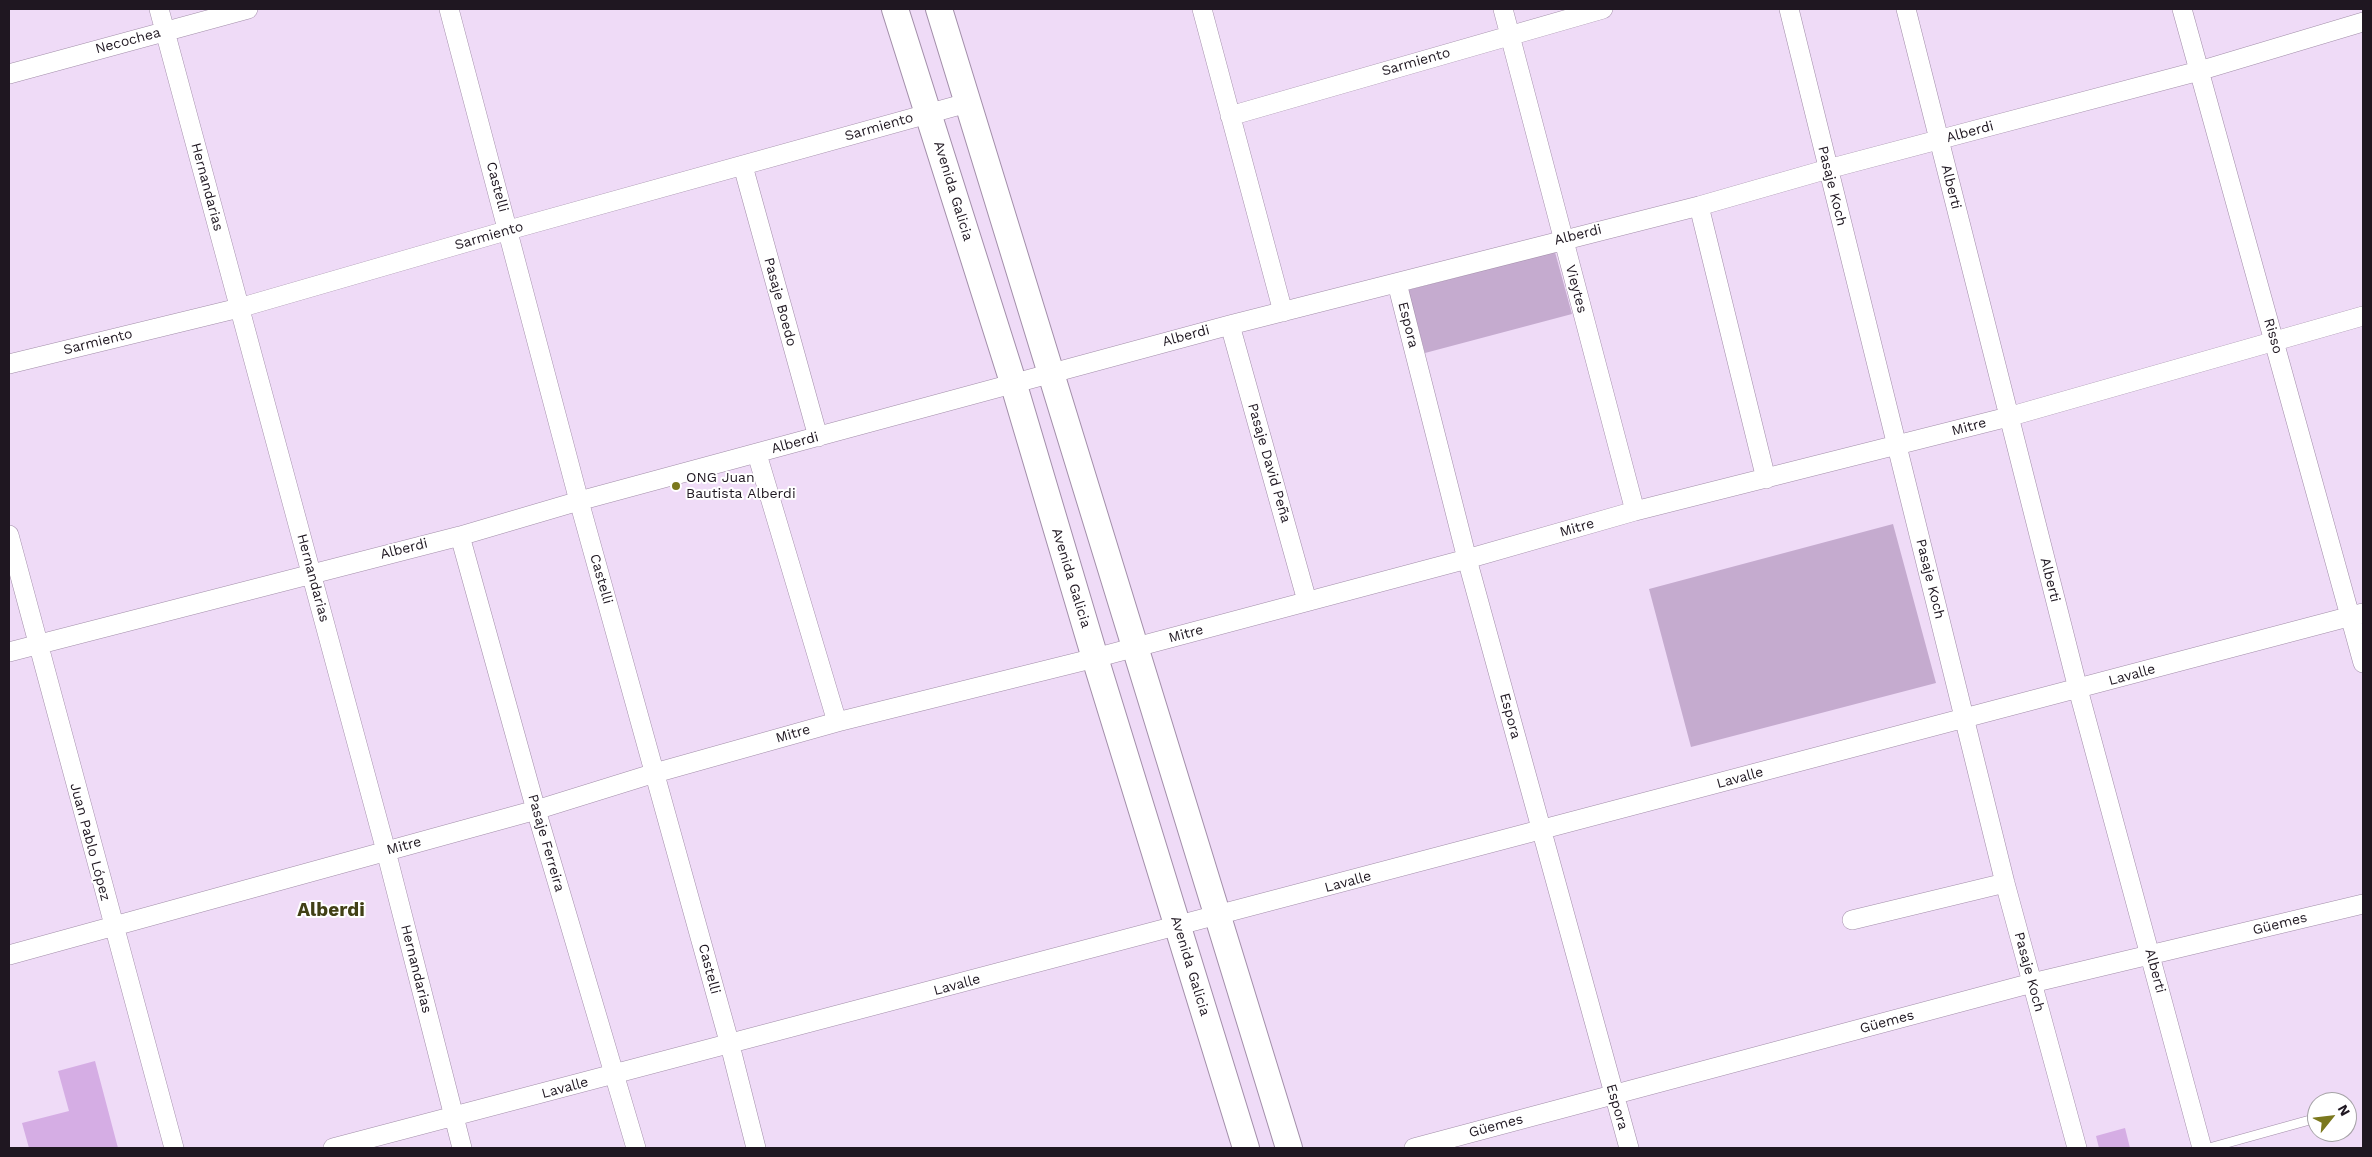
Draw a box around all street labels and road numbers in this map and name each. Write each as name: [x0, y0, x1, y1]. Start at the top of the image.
street label: Necochea: [93, 24, 163, 58]
street label: Sarmiento: [1380, 44, 1452, 80]
street label: Sarmiento: [843, 109, 915, 145]
street label: Alberdi: [1944, 118, 1996, 146]
street label: Avenida Galicia: [930, 139, 976, 243]
street label: Hernandarias: [187, 141, 227, 233]
street label: Pasaje Koch: [1814, 144, 1850, 228]
street label: Castelli: [482, 160, 512, 214]
street label: Alberti: [1937, 163, 1965, 211]
street label: Sarmiento: [453, 218, 525, 254]
street label: Alberdi: [1553, 221, 1603, 249]
street label: Pasaje Boedo: [760, 256, 800, 348]
street label: Vieytes: [1562, 263, 1590, 315]
street label: Espora: [1394, 300, 1422, 350]
street label: Risso: [2260, 316, 2286, 356]
street label: Alberdi: [1160, 322, 1212, 350]
street label: Sarmiento: [62, 325, 134, 359]
street label: Pasaje David Peña: [1244, 401, 1294, 525]
street label: Mitre: [1950, 414, 1988, 440]
street label: Alberdi: [769, 429, 821, 457]
street label: Mitre: [1558, 515, 1596, 541]
street label: Avenida Galicia: [1048, 526, 1094, 630]
street label: Hernandarias: [293, 532, 333, 624]
street label: Alberdi: [379, 535, 429, 563]
street label: Pasaje Koch: [1912, 537, 1948, 621]
street label: Castelli: [586, 552, 616, 606]
street label: Alberti: [2036, 556, 2064, 604]
street label: Mitre: [1167, 621, 1205, 647]
street label: Lavalle: [2107, 661, 2157, 689]
street label: Espora: [1496, 691, 1524, 741]
street label: Mitre: [774, 721, 812, 747]
street label: Lavalle: [1715, 764, 1765, 792]
street label: Juan Pablo López: [66, 781, 114, 903]
street label: Pasaje Ferreira: [524, 792, 568, 894]
street label: Mitre: [385, 833, 423, 859]
street label: Lavalle: [1323, 868, 1373, 896]
street label: Güemes: [2251, 909, 2309, 939]
street label: Avenida Galicia: [1167, 914, 1213, 1018]
street label: Hernandarias: [397, 923, 435, 1015]
street label: Pasaje Koch: [2010, 930, 2048, 1014]
street label: Castelli: [694, 942, 724, 996]
street label: Alberti: [2141, 947, 2169, 995]
street label: Lavalle: [932, 971, 982, 999]
street label: Güemes: [1858, 1007, 1916, 1037]
street label: Lavalle: [540, 1074, 590, 1102]
street label: Espora: [1602, 1082, 1632, 1132]
street label: Güemes: [1467, 1111, 1525, 1141]

